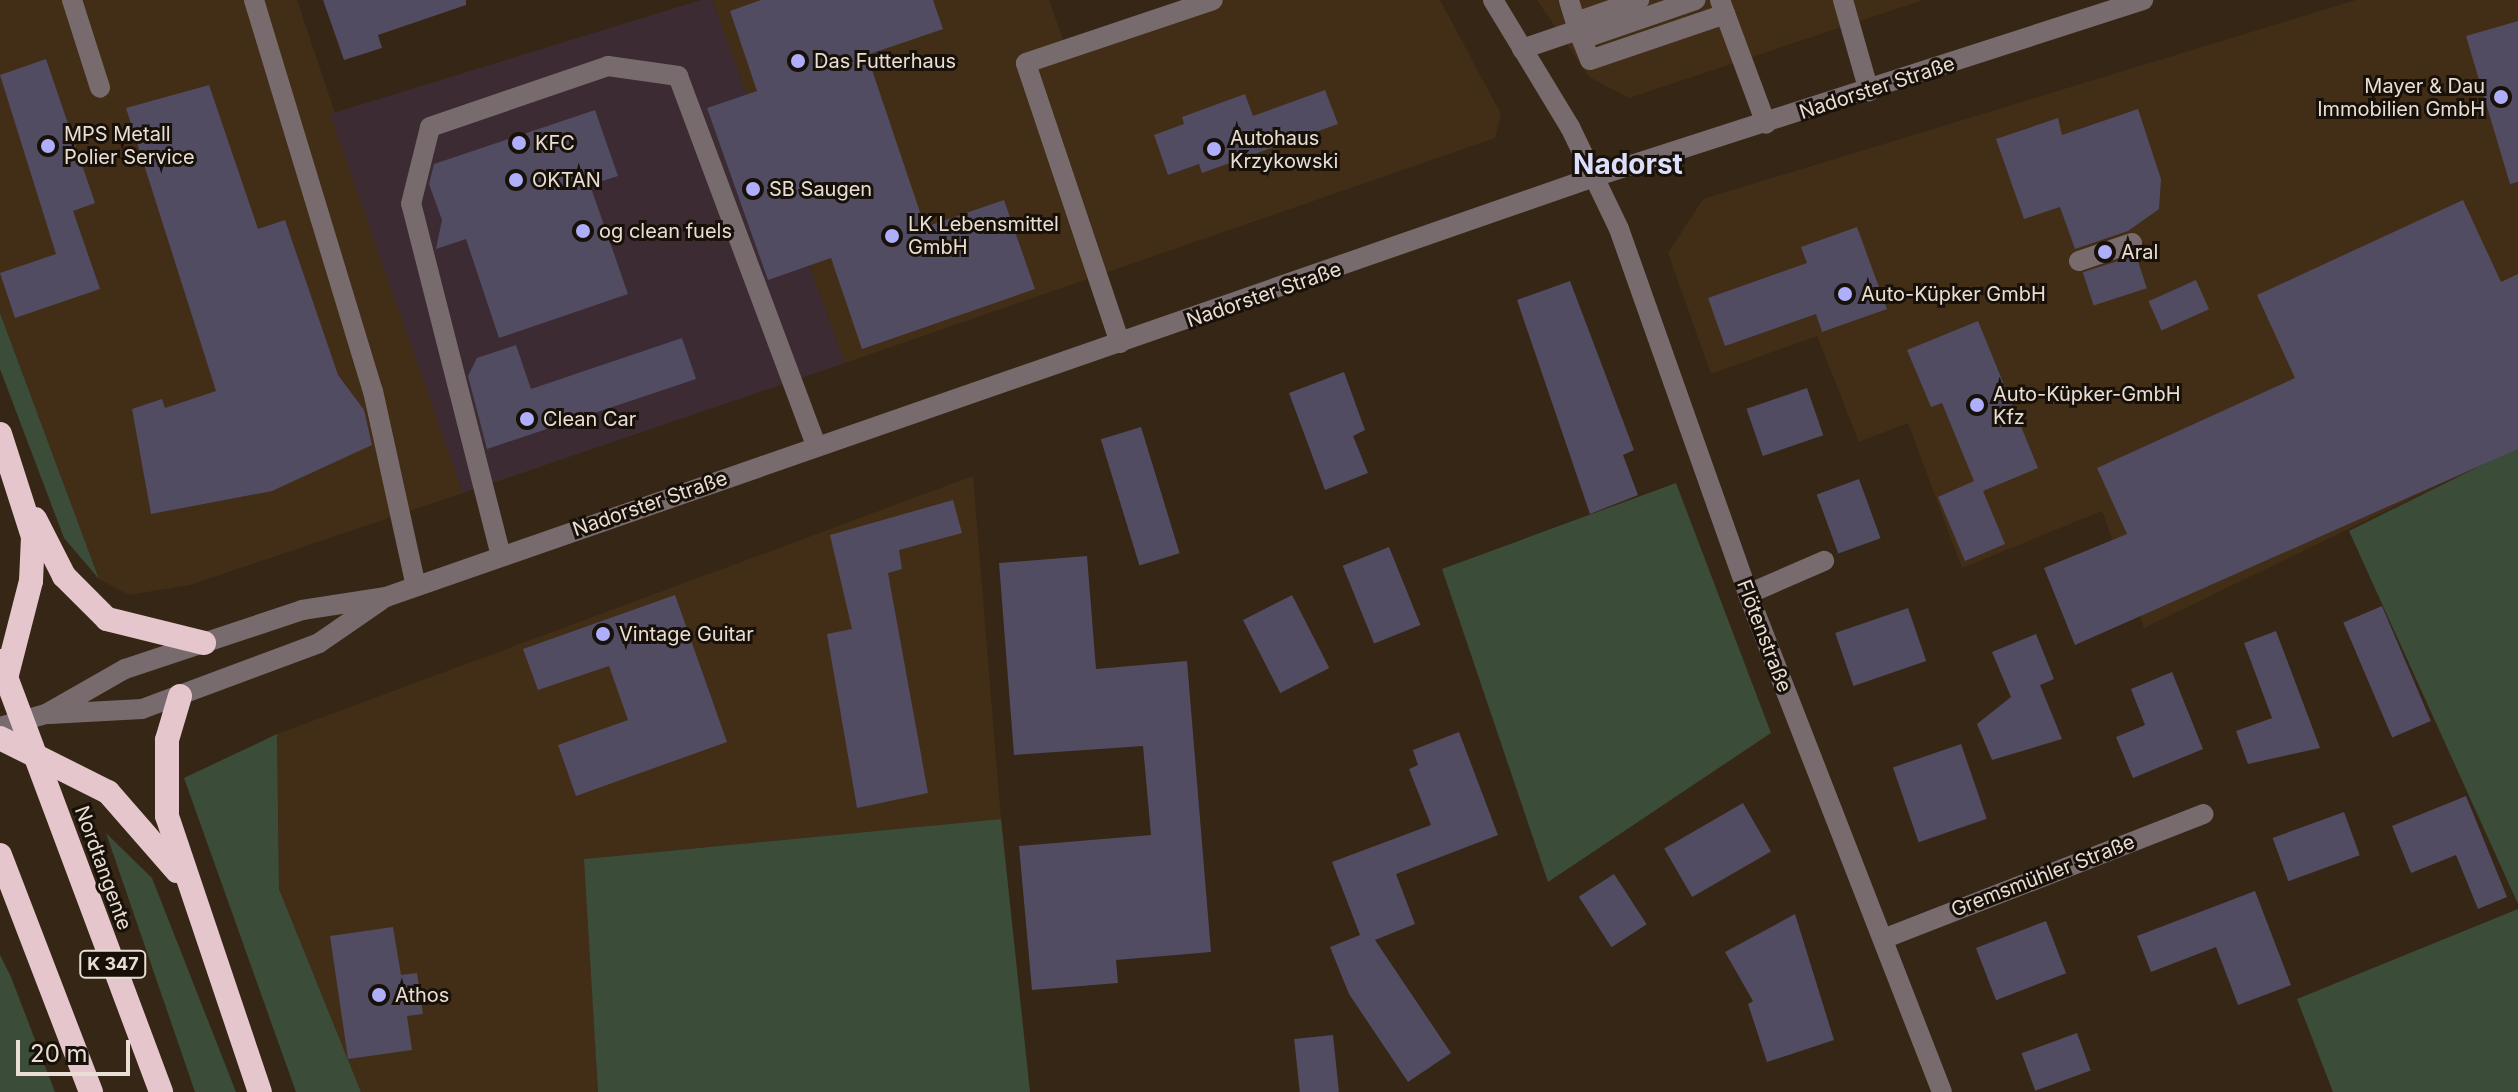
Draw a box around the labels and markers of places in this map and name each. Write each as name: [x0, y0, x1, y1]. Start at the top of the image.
place label: Das Futterhaus: [814, 49, 956, 73]
marker: Das Futterhaus: [789, 52, 807, 70]
place label: Mayer & Dau Immobilien GmbH: [2317, 74, 2485, 121]
marker: Mayer & Dau Immobilien GmbH: [2492, 88, 2510, 106]
place label: MPS Metall Polier Service: [64, 122, 195, 169]
place label: Autohaus Krzykowski: [1230, 126, 1338, 173]
place label: KFC: [535, 131, 575, 155]
marker: KFC: [510, 134, 528, 152]
marker: MPS Metall Polier Service: [39, 137, 57, 155]
marker: Autohaus Krzykowski: [1205, 140, 1223, 158]
place label: OKTAN: [532, 168, 601, 192]
marker: OKTAN: [507, 171, 525, 189]
place label: SB Saugen: [769, 177, 872, 201]
marker: SB Saugen: [744, 180, 762, 198]
place label: LK Lebensmittel GmbH: [908, 212, 1059, 259]
place label: og clean fuels: [599, 219, 732, 243]
marker: og clean fuels: [574, 222, 592, 240]
marker: LK Lebensmittel GmbH: [883, 227, 901, 245]
place label: Aral: [2121, 240, 2158, 264]
marker: Aral: [2096, 243, 2114, 261]
place label: Auto-Küpker GmbH: [1861, 282, 2046, 306]
marker: Auto-Küpker GmbH: [1836, 285, 1854, 303]
place label: Auto-Küpker-GmbH Kfz: [1993, 382, 2181, 429]
marker: Auto-Küpker-GmbH Kfz: [1968, 396, 1986, 414]
place label: Clean Car: [543, 407, 636, 431]
marker: Clean Car: [518, 410, 536, 428]
place label: Vintage Guitar: [619, 622, 754, 646]
marker: Vintage Guitar: [594, 625, 612, 643]
place label: Athos: [395, 983, 449, 1007]
marker: Athos: [370, 986, 388, 1004]

